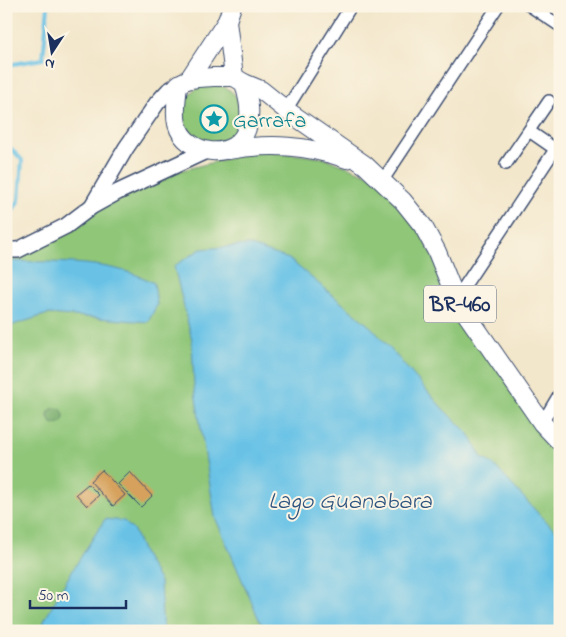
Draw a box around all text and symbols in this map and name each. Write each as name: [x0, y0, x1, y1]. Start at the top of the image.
north arrow: [28, 28, 78, 78]
text: N: [43, 52, 56, 75]
place icon: Garrafa: [199, 104, 229, 134]
place label: Garrafa: [233, 106, 306, 138]
road number: BR-460: [424, 286, 496, 322]
water label: Lago Guanabara: [268, 485, 433, 520]
scale bar: [30, 577, 126, 609]
text: 50 m: [38, 585, 69, 607]

